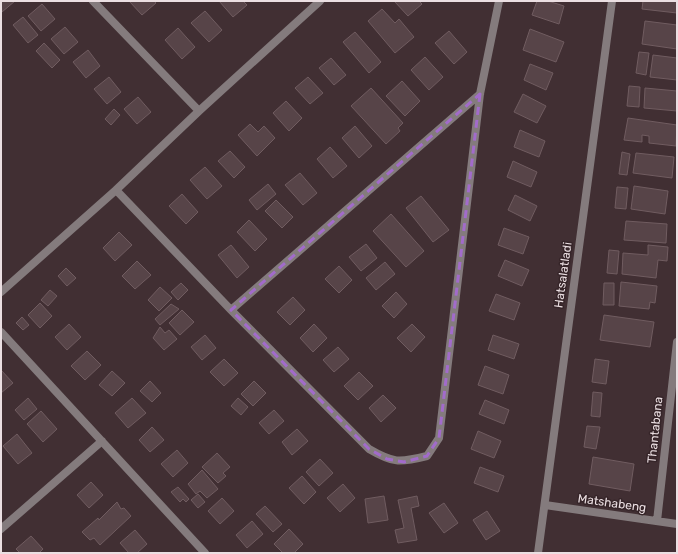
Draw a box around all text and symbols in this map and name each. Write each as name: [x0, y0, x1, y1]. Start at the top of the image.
street label: Hatsalatladi: [551, 241, 575, 309]
street label: Thantabana: [645, 396, 665, 464]
street label: Matshabeng: [577, 491, 647, 515]

